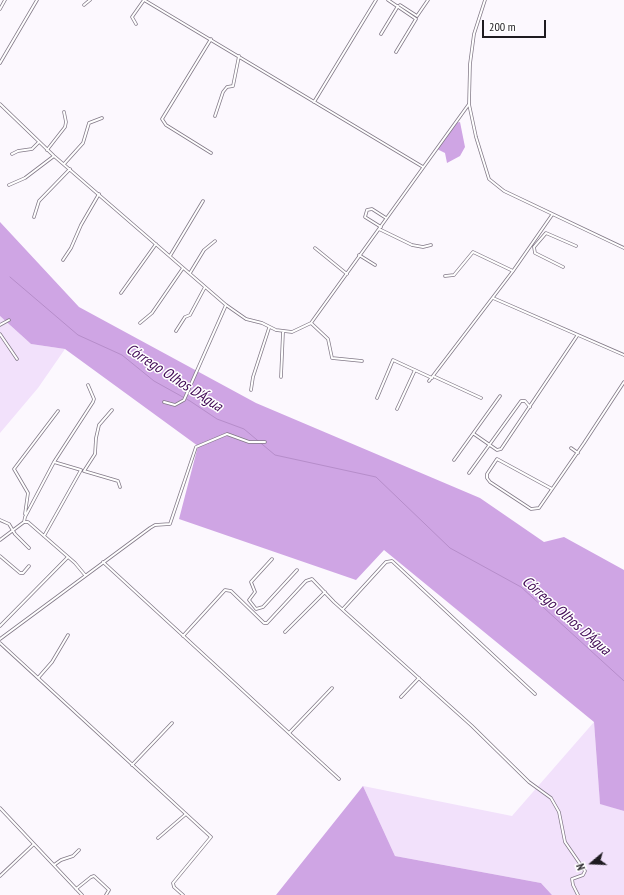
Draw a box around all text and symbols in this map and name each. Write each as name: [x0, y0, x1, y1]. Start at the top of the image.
scale bar: [484, 12, 548, 38]
text: 200 m: [489, 19, 516, 34]
water label: Córrego Olhos D'Água: [123, 340, 225, 416]
water label: Córrego Olhos D'Água: [518, 573, 614, 659]
north arrow: [572, 843, 612, 883]
text: N: [573, 862, 588, 872]

